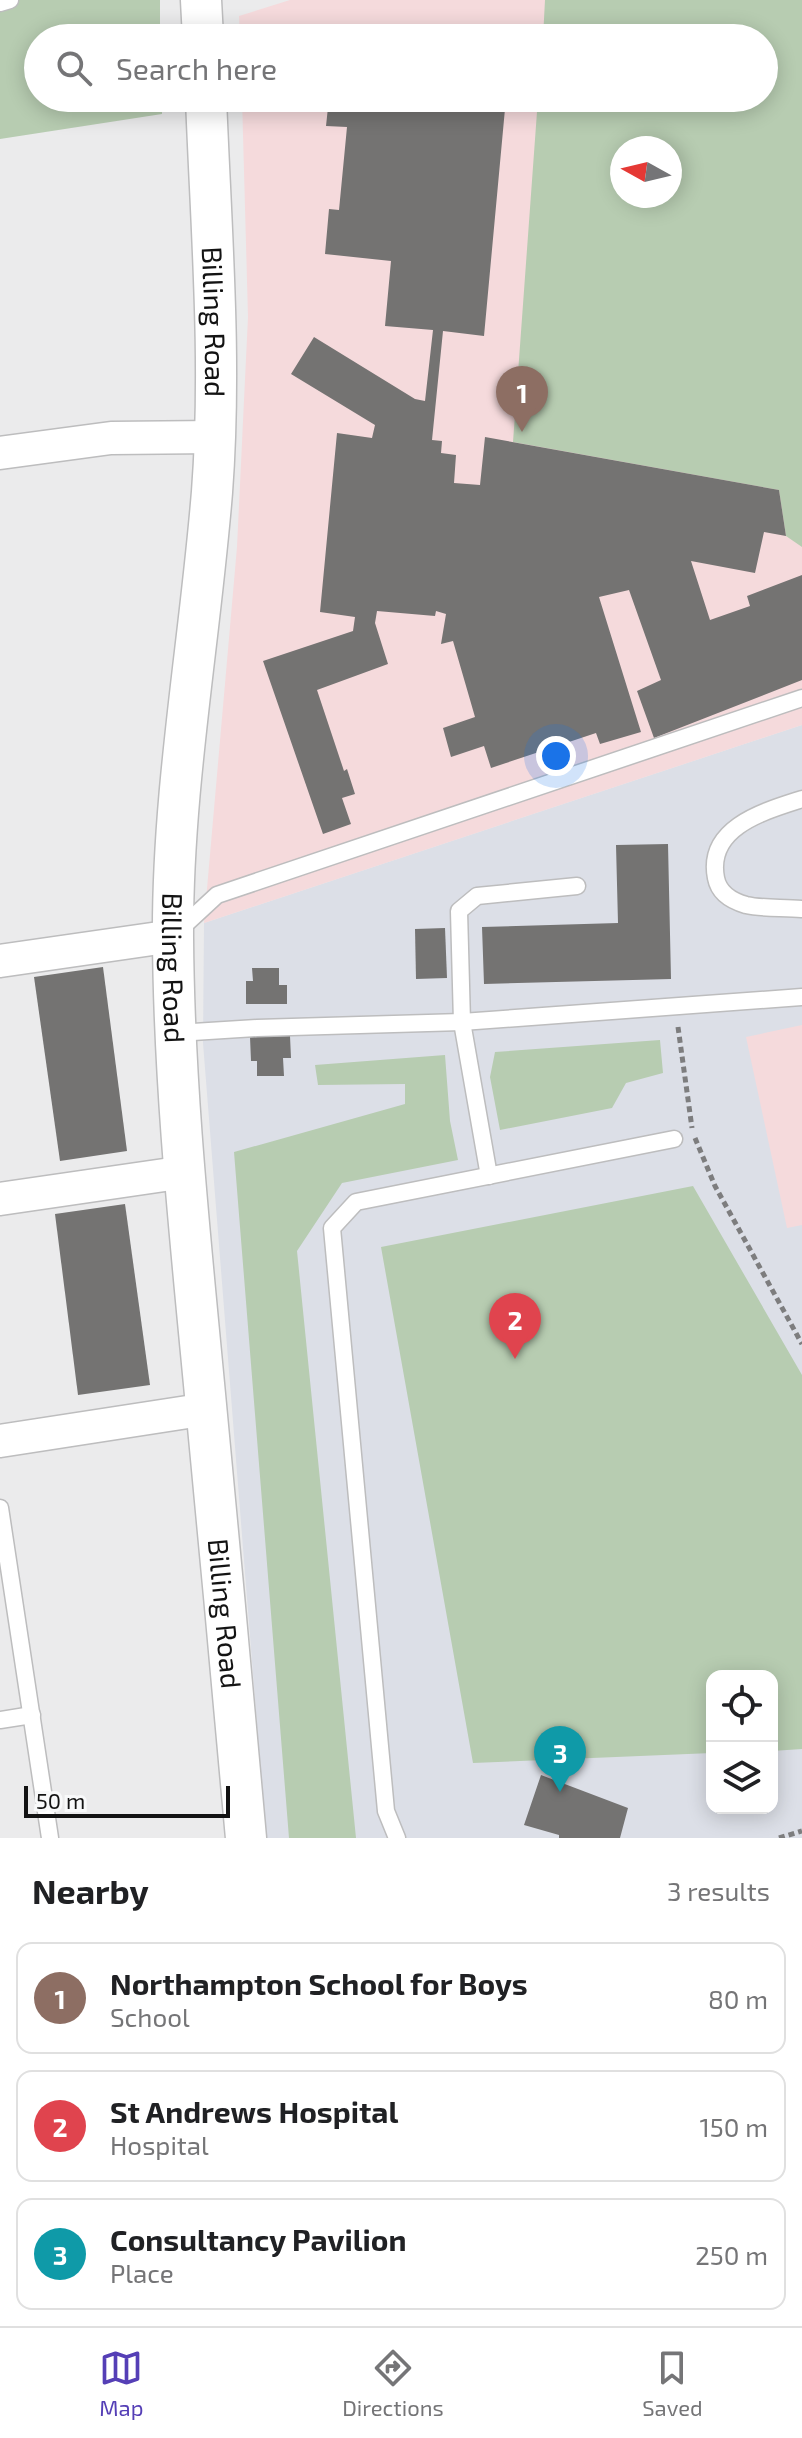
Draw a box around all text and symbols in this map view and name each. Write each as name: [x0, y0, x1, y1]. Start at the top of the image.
search box: [24, 24, 778, 112]
icon: search: [52, 46, 96, 90]
text: Search here: [116, 50, 277, 86]
north arrow: [610, 136, 682, 208]
street label: Billing Road: [196, 246, 233, 397]
pin: 1: [496, 366, 548, 432]
your location: [536, 736, 576, 776]
street label: Billing Road: [156, 892, 193, 1044]
pin: 2: [489, 1293, 541, 1359]
street label: Billing Road: [202, 1537, 249, 1690]
map controls: [706, 1670, 778, 1814]
button: locate: [706, 1670, 778, 1742]
pin: 3: [534, 1726, 586, 1792]
button: layers: [706, 1742, 778, 1814]
scale bar: [24, 1782, 230, 1818]
text: 50 m: [36, 1787, 85, 1813]
text: Nearby: [32, 1870, 149, 1911]
text: 3 results: [667, 1875, 770, 1906]
text: Northampton School for Boys: [110, 1965, 528, 2001]
text: 1: [54, 1983, 66, 2014]
text: 80 m: [708, 1983, 768, 2014]
text: School: [110, 2001, 190, 2032]
text: St Andrews Hospital: [110, 2093, 398, 2129]
text: 2: [52, 2111, 68, 2142]
text: 150 m: [699, 2111, 768, 2142]
text: Hospital: [110, 2129, 209, 2160]
text: Consultancy Pavilion: [110, 2221, 407, 2257]
text: 3: [53, 2239, 67, 2270]
text: 250 m: [695, 2239, 768, 2270]
text: Place: [110, 2257, 174, 2288]
tab: Map: [99, 2346, 143, 2420]
tab: Directions: [342, 2346, 444, 2420]
tab: Saved: [642, 2346, 703, 2420]

